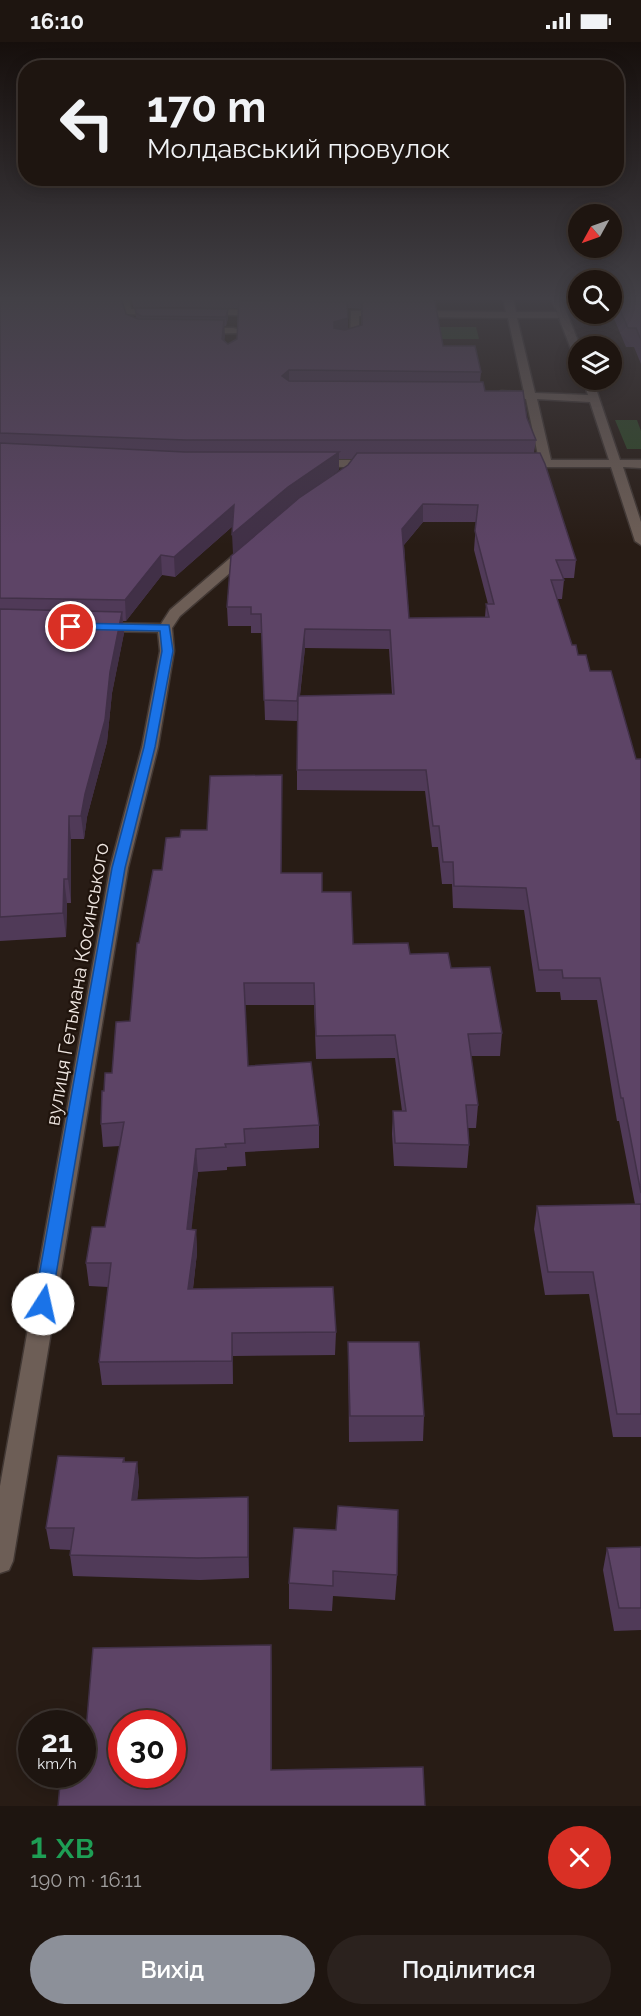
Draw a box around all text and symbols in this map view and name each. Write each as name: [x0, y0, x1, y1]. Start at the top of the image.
text: 16:10: [30, 8, 84, 34]
text: 170 m: [147, 83, 266, 132]
icon: left: [48, 84, 126, 162]
text: Молдавський провулок: [147, 133, 450, 164]
north arrow: [568, 204, 622, 258]
map controls: [568, 204, 622, 390]
button: search: [568, 270, 622, 324]
button: layers: [568, 336, 622, 390]
pin: [45, 601, 96, 652]
icon: arrive: [54, 610, 87, 643]
street label: вулиця Гетьмана Косинського: [40, 841, 114, 1127]
position arrow: [11, 1272, 75, 1336]
speed limit sign: 30: [108, 1710, 186, 1788]
text: 21: [41, 1724, 73, 1759]
text: km/h: [37, 1755, 77, 1773]
text: 1 хв: [30, 1824, 95, 1866]
button: close: [548, 1826, 611, 1889]
text: 190 m · 16:11: [30, 1868, 141, 1892]
button: Вихід: [30, 1935, 315, 2004]
button: Поділитися: [327, 1935, 611, 2004]

